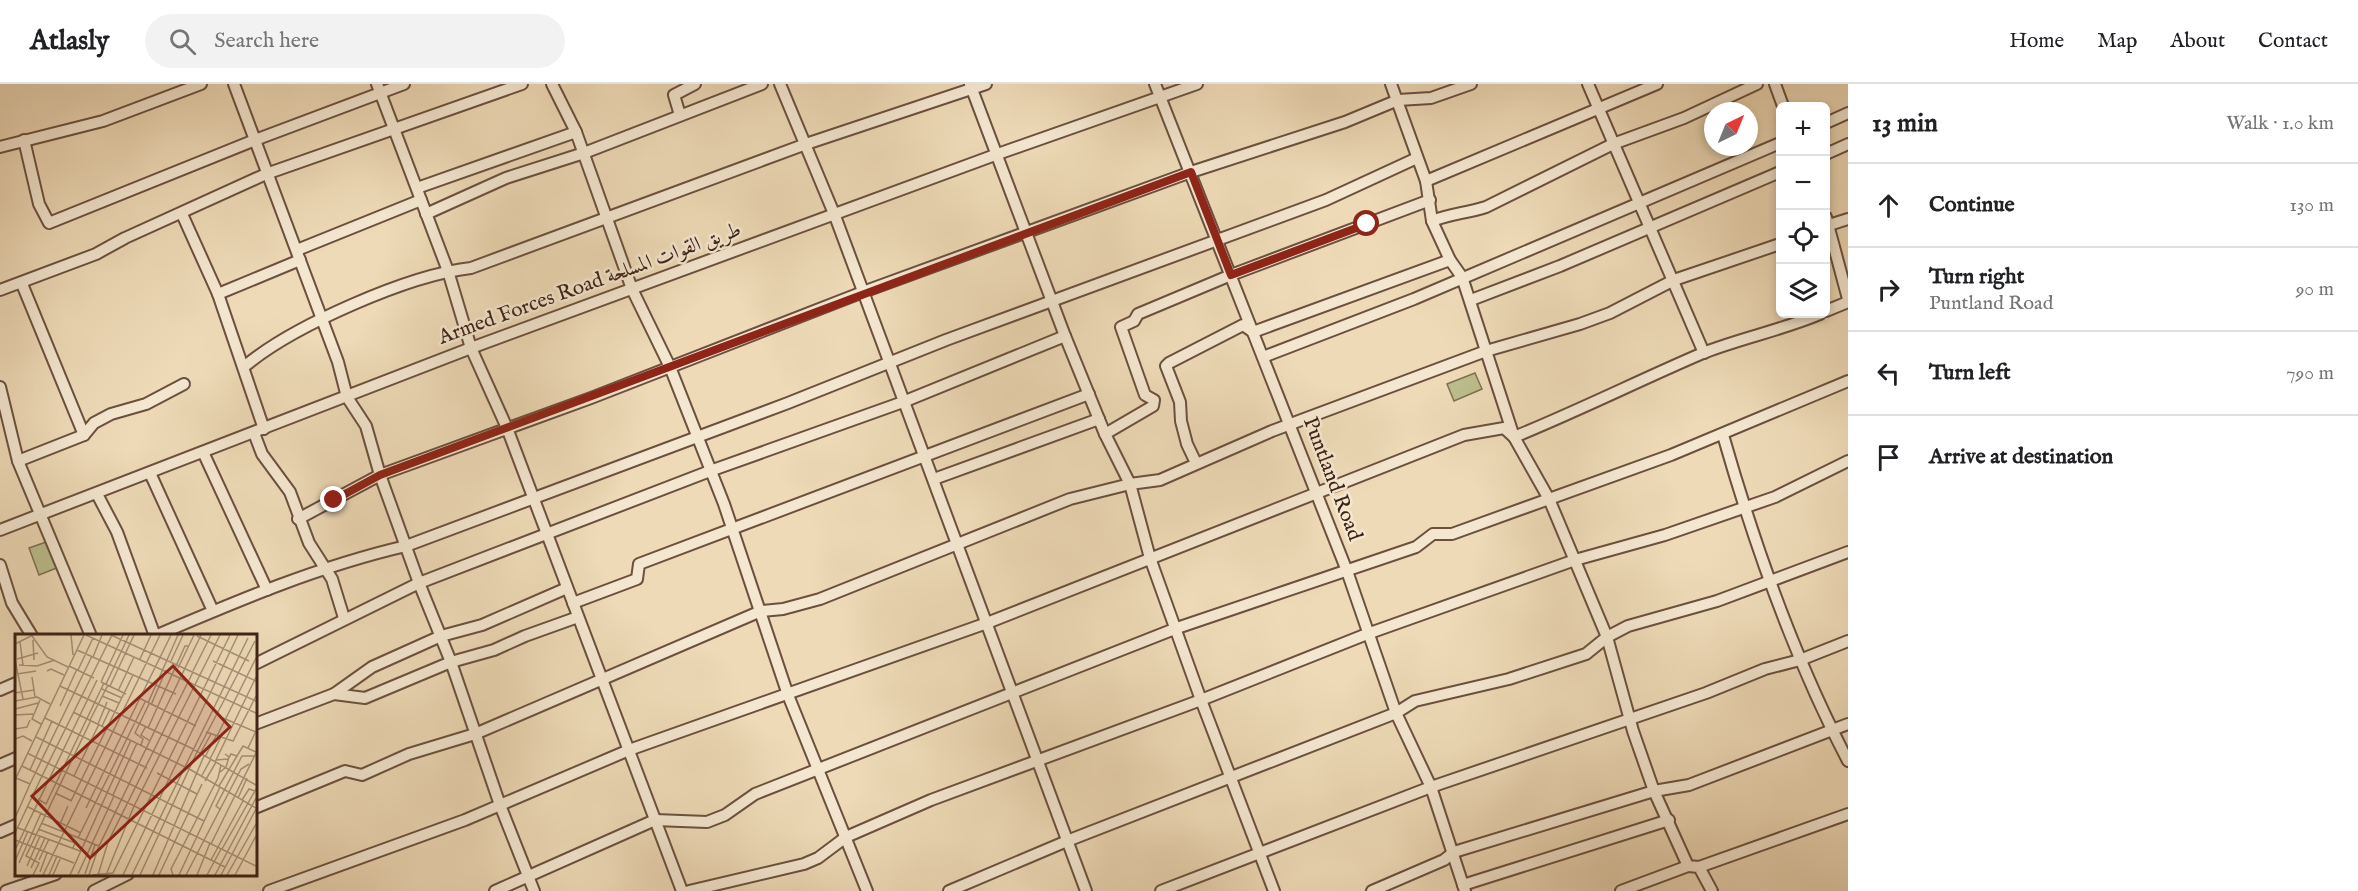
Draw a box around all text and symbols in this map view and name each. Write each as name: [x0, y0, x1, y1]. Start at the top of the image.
search box: [145, 14, 565, 68]
text: Atlasly: [30, 24, 109, 59]
icon: search: [166, 25, 199, 58]
text: Search here: [214, 27, 319, 55]
text: Home: [2009, 28, 2064, 55]
text: Map: [2097, 28, 2137, 55]
text: About: [2170, 28, 2225, 55]
text: Contact: [2258, 28, 2328, 55]
north arrow: [1704, 102, 1758, 156]
map controls: [1776, 102, 1830, 318]
button: +: [1776, 102, 1830, 156]
text: 13 min: [1872, 107, 1938, 140]
text: Walk · 1.0 km: [2226, 111, 2334, 136]
button: −: [1776, 156, 1830, 210]
icon: ahead: [1872, 189, 1905, 222]
text: Continue: [1929, 191, 2015, 219]
text: 130 m: [2289, 193, 2334, 218]
route start: [1353, 210, 1379, 236]
button: locate: [1776, 210, 1830, 264]
street label: Armed Forces Road طريق القوات المسلحة: [434, 217, 745, 352]
text: Turn right: [1929, 263, 2024, 291]
button: layers: [1776, 264, 1830, 318]
icon: right: [1872, 273, 1905, 306]
text: 90 m: [2296, 277, 2334, 302]
text: Puntland Road: [1929, 291, 2053, 316]
icon: left: [1872, 357, 1905, 390]
text: Turn left: [1929, 359, 2011, 387]
text: 790 m: [2286, 361, 2334, 386]
street label: Puntland Road: [1296, 413, 1368, 546]
icon: arrive: [1872, 441, 1905, 474]
text: Arrive at destination: [1929, 443, 2113, 471]
route end: [320, 486, 346, 512]
inset map: [15, 634, 256, 876]

